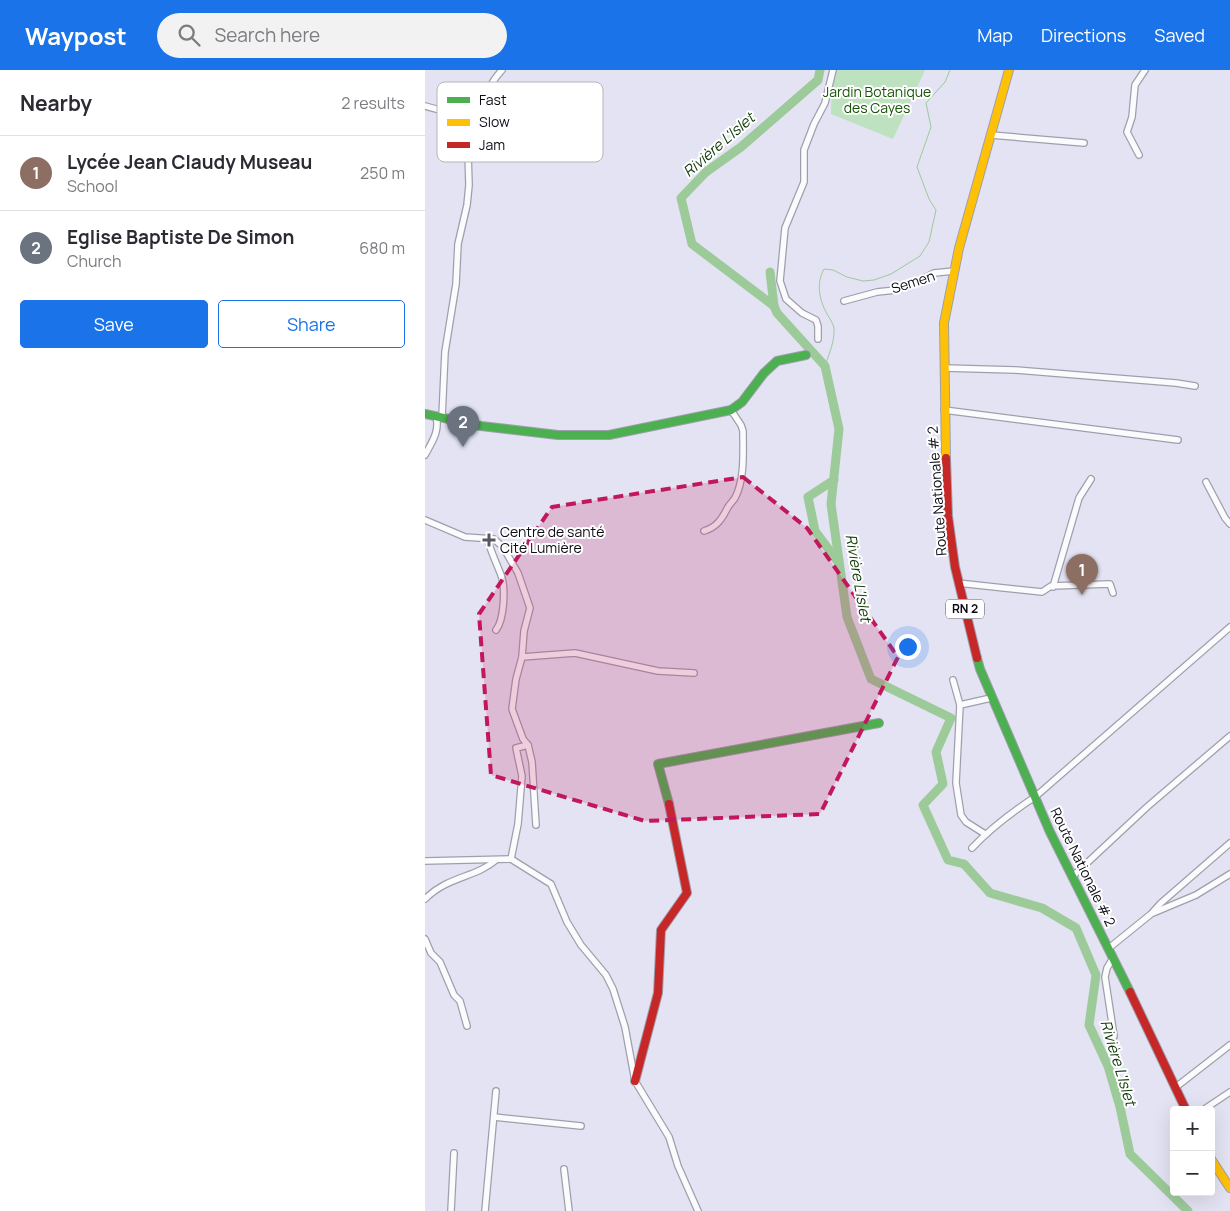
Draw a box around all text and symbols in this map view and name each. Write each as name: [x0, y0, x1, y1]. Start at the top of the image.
search box: [157, 13, 507, 58]
text: Waypost: [25, 19, 127, 52]
icon: search: [175, 21, 203, 49]
text: Search here: [215, 22, 320, 48]
text: Map: [977, 23, 1013, 47]
text: Directions: [1041, 23, 1126, 47]
text: Saved: [1154, 23, 1205, 47]
legend: [437, 82, 603, 162]
park label: Jardin Botanique des Cayes: [823, 82, 931, 117]
text: Nearby: [20, 89, 92, 117]
text: Fast: [479, 90, 507, 109]
text: 2 results: [341, 92, 405, 114]
water label: Rivière L'Islet: [678, 106, 760, 182]
text: Slow: [479, 112, 510, 131]
text: Jam: [479, 135, 505, 154]
text: Lycée Jean Claudy Museau: [67, 149, 312, 175]
text: 1: [32, 162, 40, 184]
text: 250 m: [360, 162, 405, 184]
text: School: [67, 175, 118, 197]
text: Eglise Baptiste De Simon: [67, 224, 294, 250]
text: 2: [31, 237, 41, 259]
text: 680 m: [359, 237, 405, 259]
text: Church: [67, 250, 121, 272]
street label: Semen: [889, 266, 937, 297]
button: Save: [20, 300, 208, 348]
button: Share: [218, 300, 405, 348]
pin: 2: [447, 406, 479, 447]
street label: Route Nationale # 2: [922, 425, 951, 557]
place label: Centre de santé Cité Lumière: [500, 522, 604, 557]
water label: Rivière L'Islet: [840, 532, 877, 625]
marker: Centre de santé Cité Lumière: [482, 533, 496, 547]
pin: 1: [1066, 554, 1098, 595]
road number: RN 2: [946, 600, 984, 618]
your location: [895, 634, 921, 660]
street label: Route Nationale # 2: [1046, 804, 1121, 930]
water label: Rivière L'Islet: [1095, 1017, 1142, 1110]
map controls: [1170, 1106, 1215, 1196]
button: +: [1170, 1106, 1215, 1151]
button: −: [1170, 1151, 1215, 1196]

